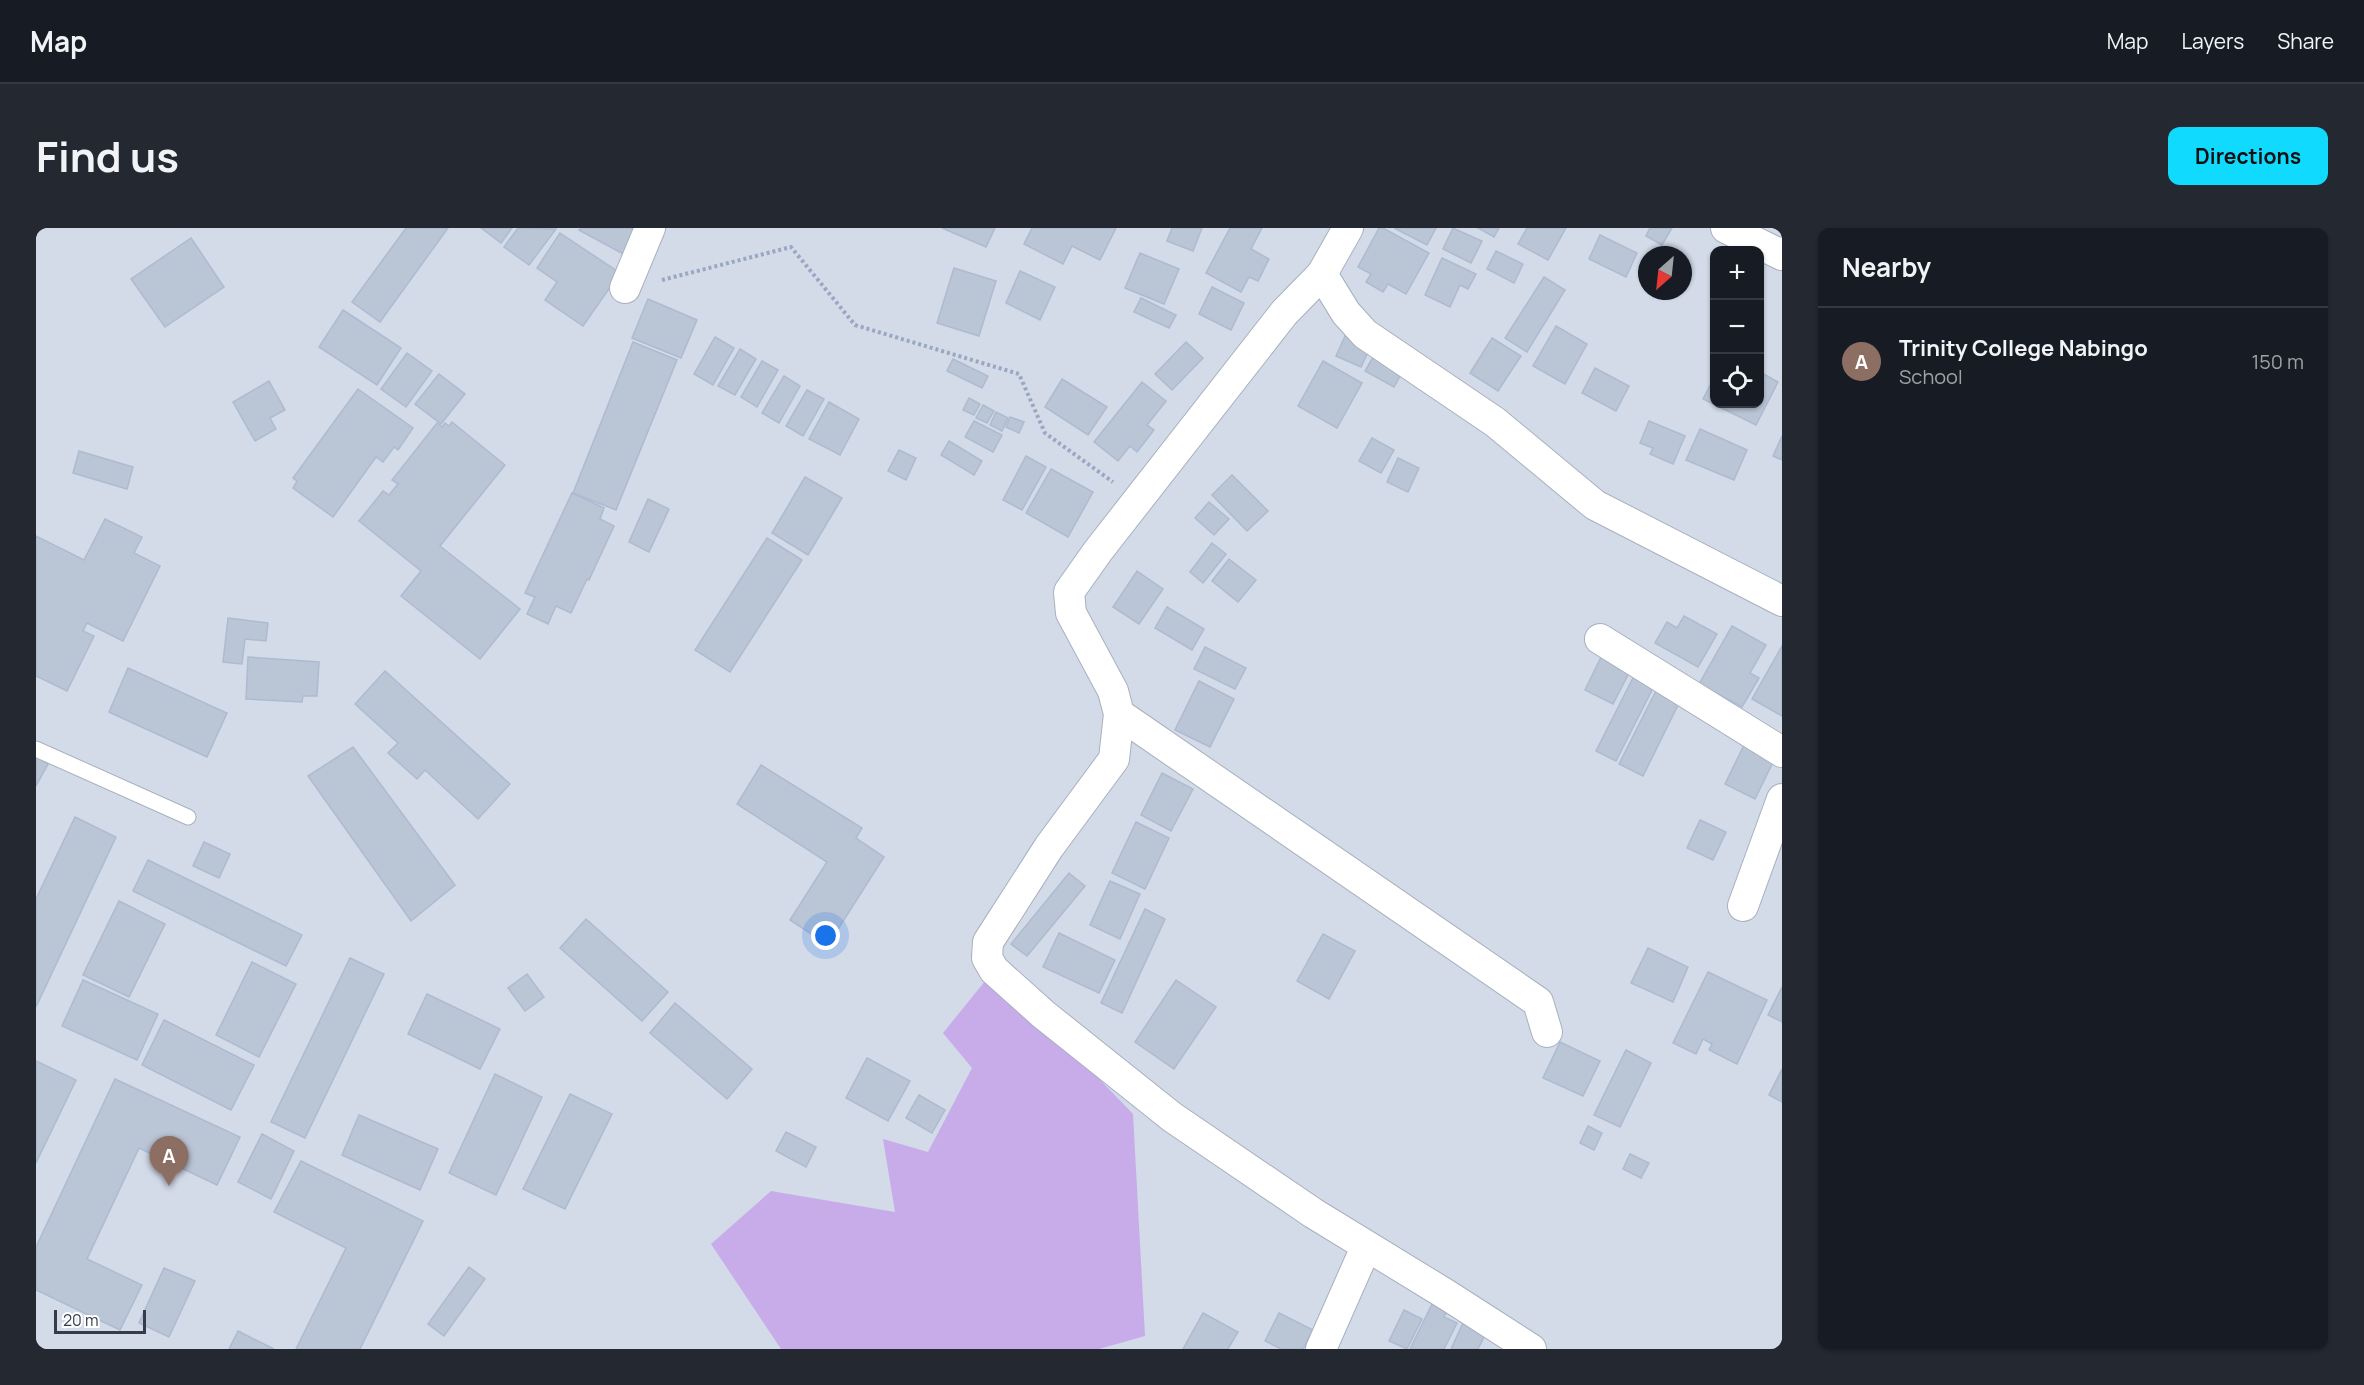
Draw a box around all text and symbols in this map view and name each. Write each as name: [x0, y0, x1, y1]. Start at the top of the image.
text: Map: [30, 22, 87, 60]
text: Map: [2107, 27, 2148, 55]
text: Layers: [2181, 27, 2244, 55]
text: Share: [2277, 27, 2334, 55]
text: Find us: [36, 127, 179, 185]
button: Directions: [2168, 127, 2328, 185]
north arrow: [1638, 246, 1692, 300]
map controls: [1710, 246, 1764, 408]
button: +: [1710, 246, 1764, 300]
text: Nearby: [1842, 249, 1931, 285]
button: −: [1710, 300, 1764, 354]
text: Trinity College Nabingo: [1899, 333, 2148, 363]
text: A: [1855, 348, 1868, 375]
text: 150 m: [2251, 348, 2304, 375]
button: locate: [1710, 354, 1764, 408]
text: School: [1899, 363, 1963, 390]
your location: [811, 921, 840, 950]
pin: A: [150, 1136, 188, 1186]
scale bar: [54, 1307, 146, 1334]
text: 20 m: [63, 1309, 99, 1331]

